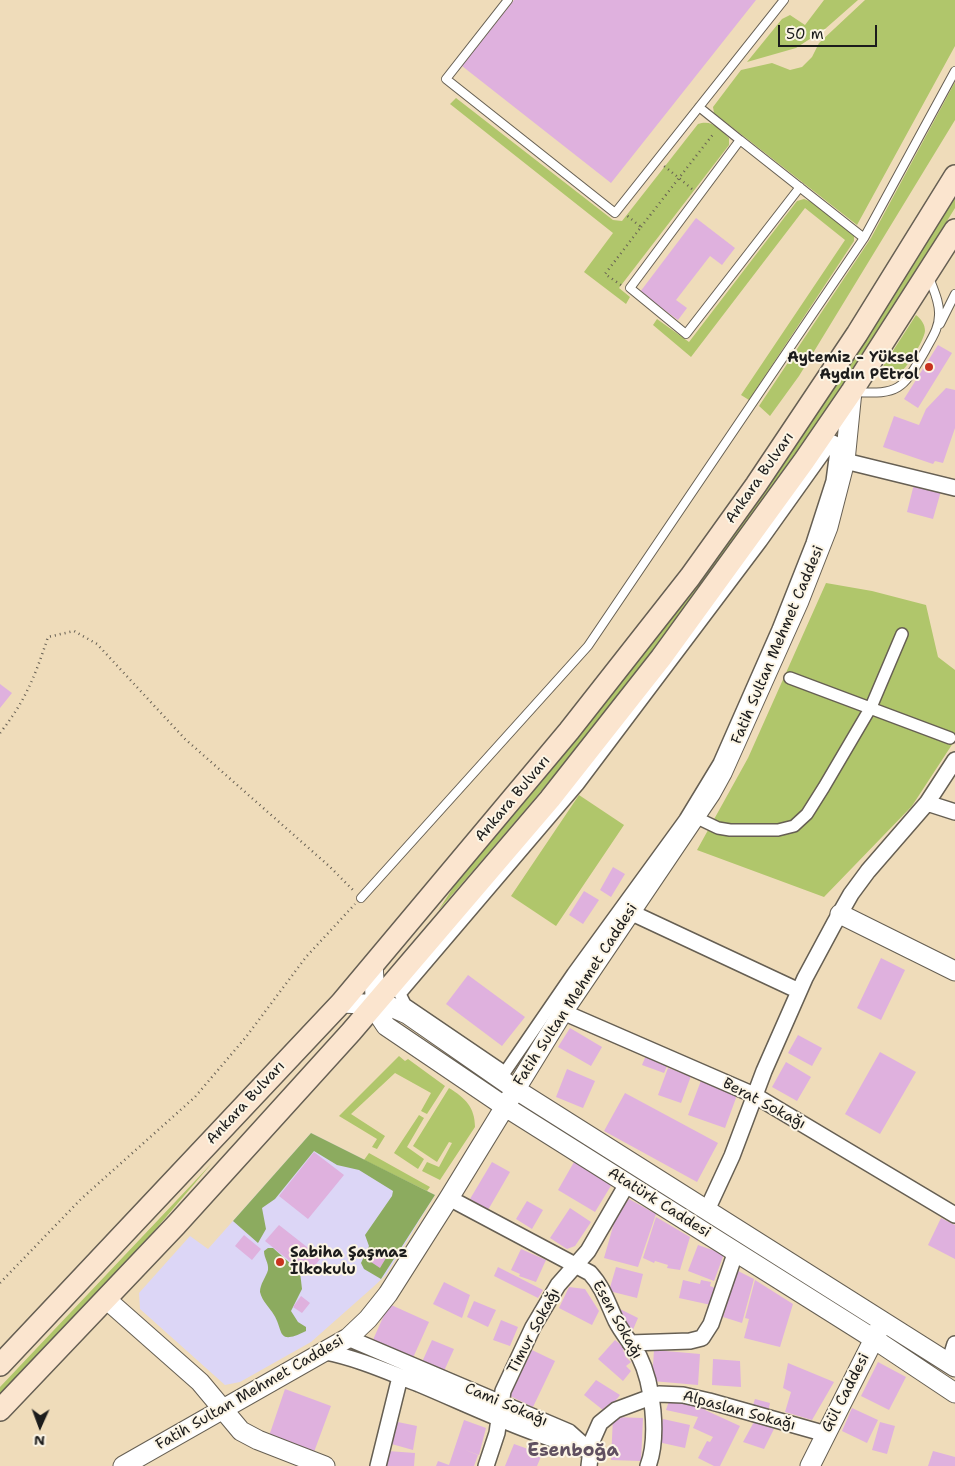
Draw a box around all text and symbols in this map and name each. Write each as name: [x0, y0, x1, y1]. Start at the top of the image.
scale bar: [780, 15, 879, 47]
text: 50 m: [786, 24, 824, 44]
place label: Aytemiz - Yüksel Aydın PEtrol: [787, 349, 919, 384]
marker: Aytemiz - Yüksel Aydın PEtrol: [923, 361, 935, 373]
street label: Ankara Bulvarı: [722, 429, 798, 527]
street label: Fatih Sultan Mehmet Caddesi: [728, 543, 828, 747]
street label: Ankara Bulvarı: [472, 752, 554, 846]
street label: Fatih Sultan Mehmet Caddesi: [510, 900, 642, 1090]
street label: Ankara Bulvarı: [203, 1058, 289, 1148]
street label: Berat Sokağı: [719, 1075, 809, 1133]
street label: Atatürk Caddesi: [604, 1164, 714, 1242]
place label: Sabiha Şaşmaz İlkokulu: [290, 1244, 408, 1279]
marker: Sabiha Şaşmaz İlkokulu: [274, 1256, 286, 1268]
street label: Esen Sokağı: [588, 1278, 646, 1362]
street label: Timur Sokağı: [504, 1285, 564, 1377]
street label: Fatih Sultan Mehmet Caddesi: [153, 1332, 347, 1454]
street label: Gül Caddesi: [818, 1350, 874, 1436]
street label: Cami Sokağı: [462, 1379, 550, 1431]
street label: Alpaslan Sokağı: [681, 1387, 797, 1435]
north arrow: [15, 1401, 65, 1451]
text: N: [34, 1432, 45, 1450]
district label: Esenboğa: [527, 1440, 619, 1462]

